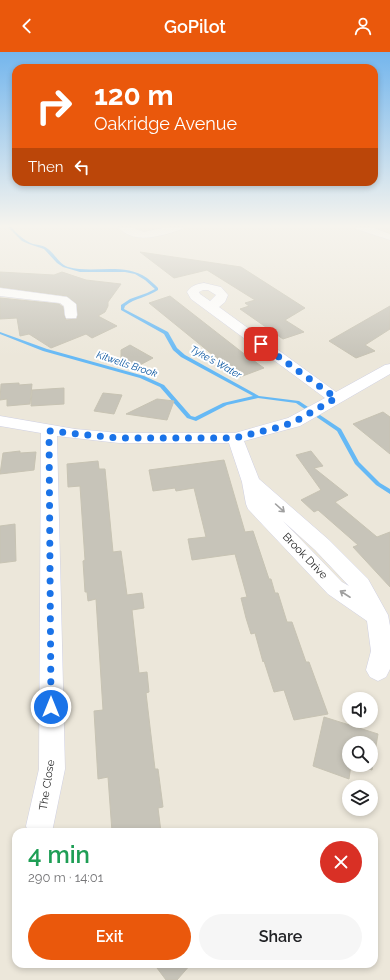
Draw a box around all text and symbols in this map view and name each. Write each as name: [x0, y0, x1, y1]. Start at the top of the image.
icon: back: [16, 15, 38, 37]
icon: person: [352, 15, 374, 37]
text: GoPilot: [164, 16, 226, 37]
text: 120 m: [94, 79, 174, 112]
icon: right: [28, 80, 80, 132]
text: Oakridge Avenue: [94, 113, 237, 134]
icon: left: [71, 156, 93, 178]
text: Then: [28, 158, 63, 176]
pin: [244, 327, 278, 361]
icon: arrive: [250, 333, 272, 355]
water label: Tyke's Water: [189, 343, 244, 381]
water label: Kitwells Brook: [95, 349, 159, 379]
one-way arrow: [275, 504, 285, 513]
street label: Brook Drive: [280, 530, 331, 582]
one-way arrow: [339, 590, 350, 598]
position arrow: [30, 686, 72, 728]
map controls: [342, 692, 378, 816]
button: sound: [342, 692, 378, 728]
button: search: [342, 736, 378, 772]
street label: The Close: [37, 758, 58, 811]
button: layers: [342, 780, 378, 816]
text: 4 min: [28, 840, 90, 869]
button: close: [320, 841, 362, 883]
text: 290 m · 14:01: [28, 870, 103, 885]
button: Exit: [28, 914, 191, 960]
button: Share: [199, 914, 362, 960]

